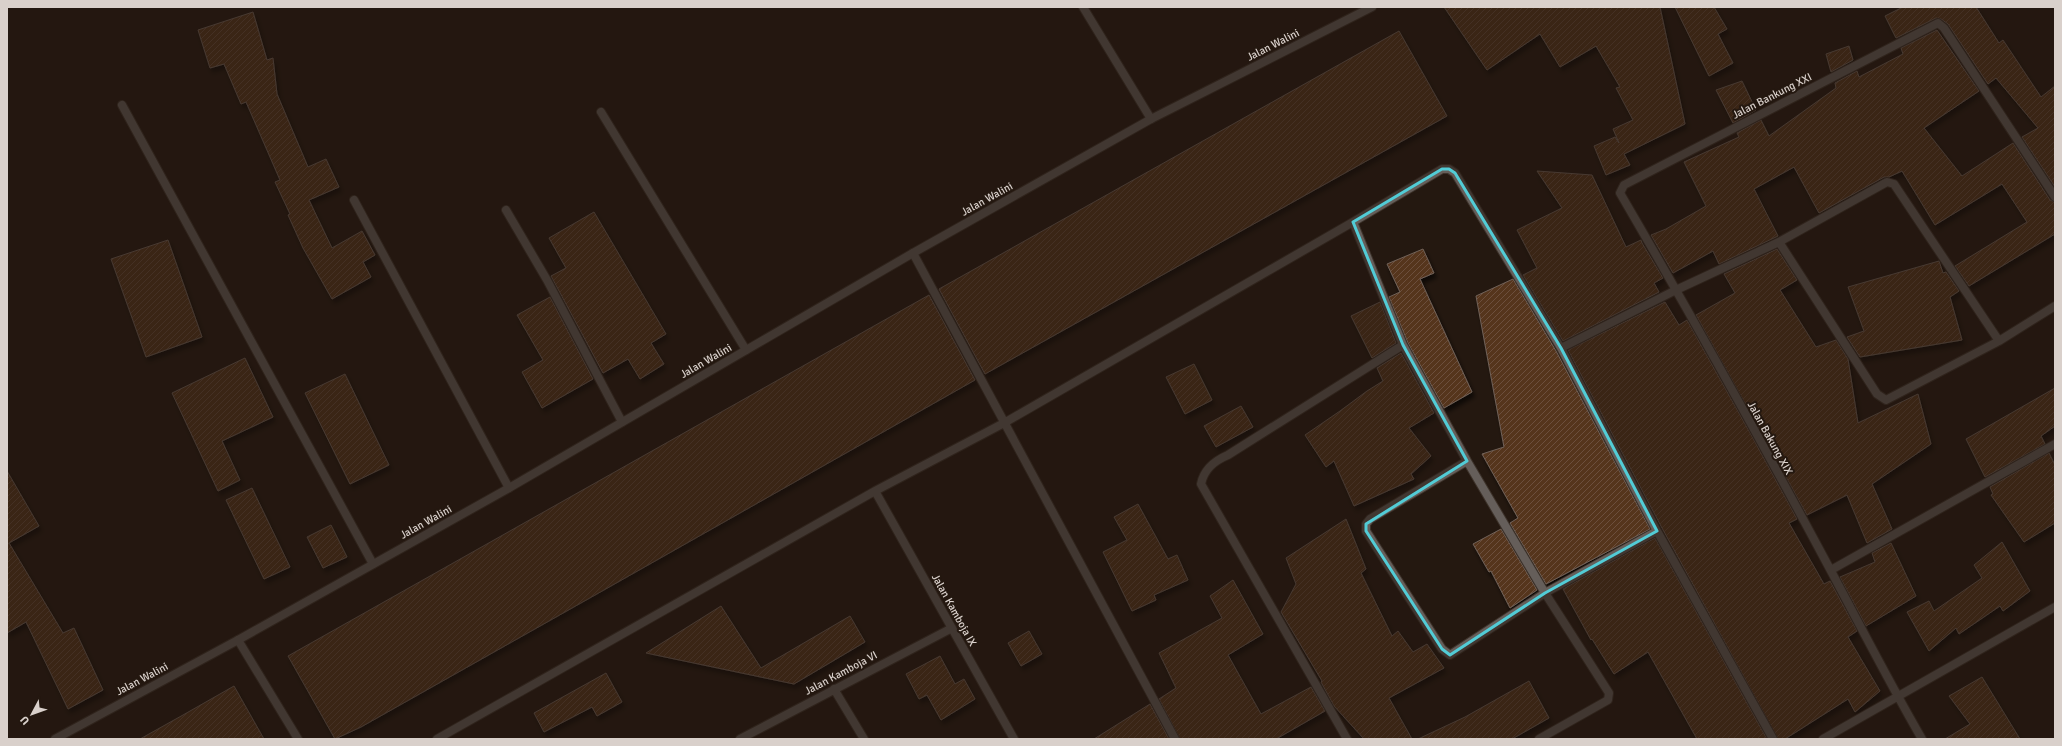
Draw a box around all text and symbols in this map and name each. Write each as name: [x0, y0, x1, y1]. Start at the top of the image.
street label: Jalan Walini: [1245, 26, 1301, 64]
street label: Jalan Bankung XXI: [1730, 70, 1814, 122]
street label: Jalan Walini: [959, 179, 1015, 219]
street label: Jalan Walini: [678, 341, 734, 381]
street label: Jalan Bakung XIX: [1745, 399, 1796, 477]
street label: Jalan Walini: [398, 502, 454, 542]
street label: Jalan Kamboja IX: [929, 572, 979, 649]
street label: Jalan Kamboja VI: [802, 648, 880, 698]
street label: Jalan Walini: [114, 660, 170, 698]
north arrow: [12, 694, 52, 734]
text: U: [17, 713, 32, 727]

